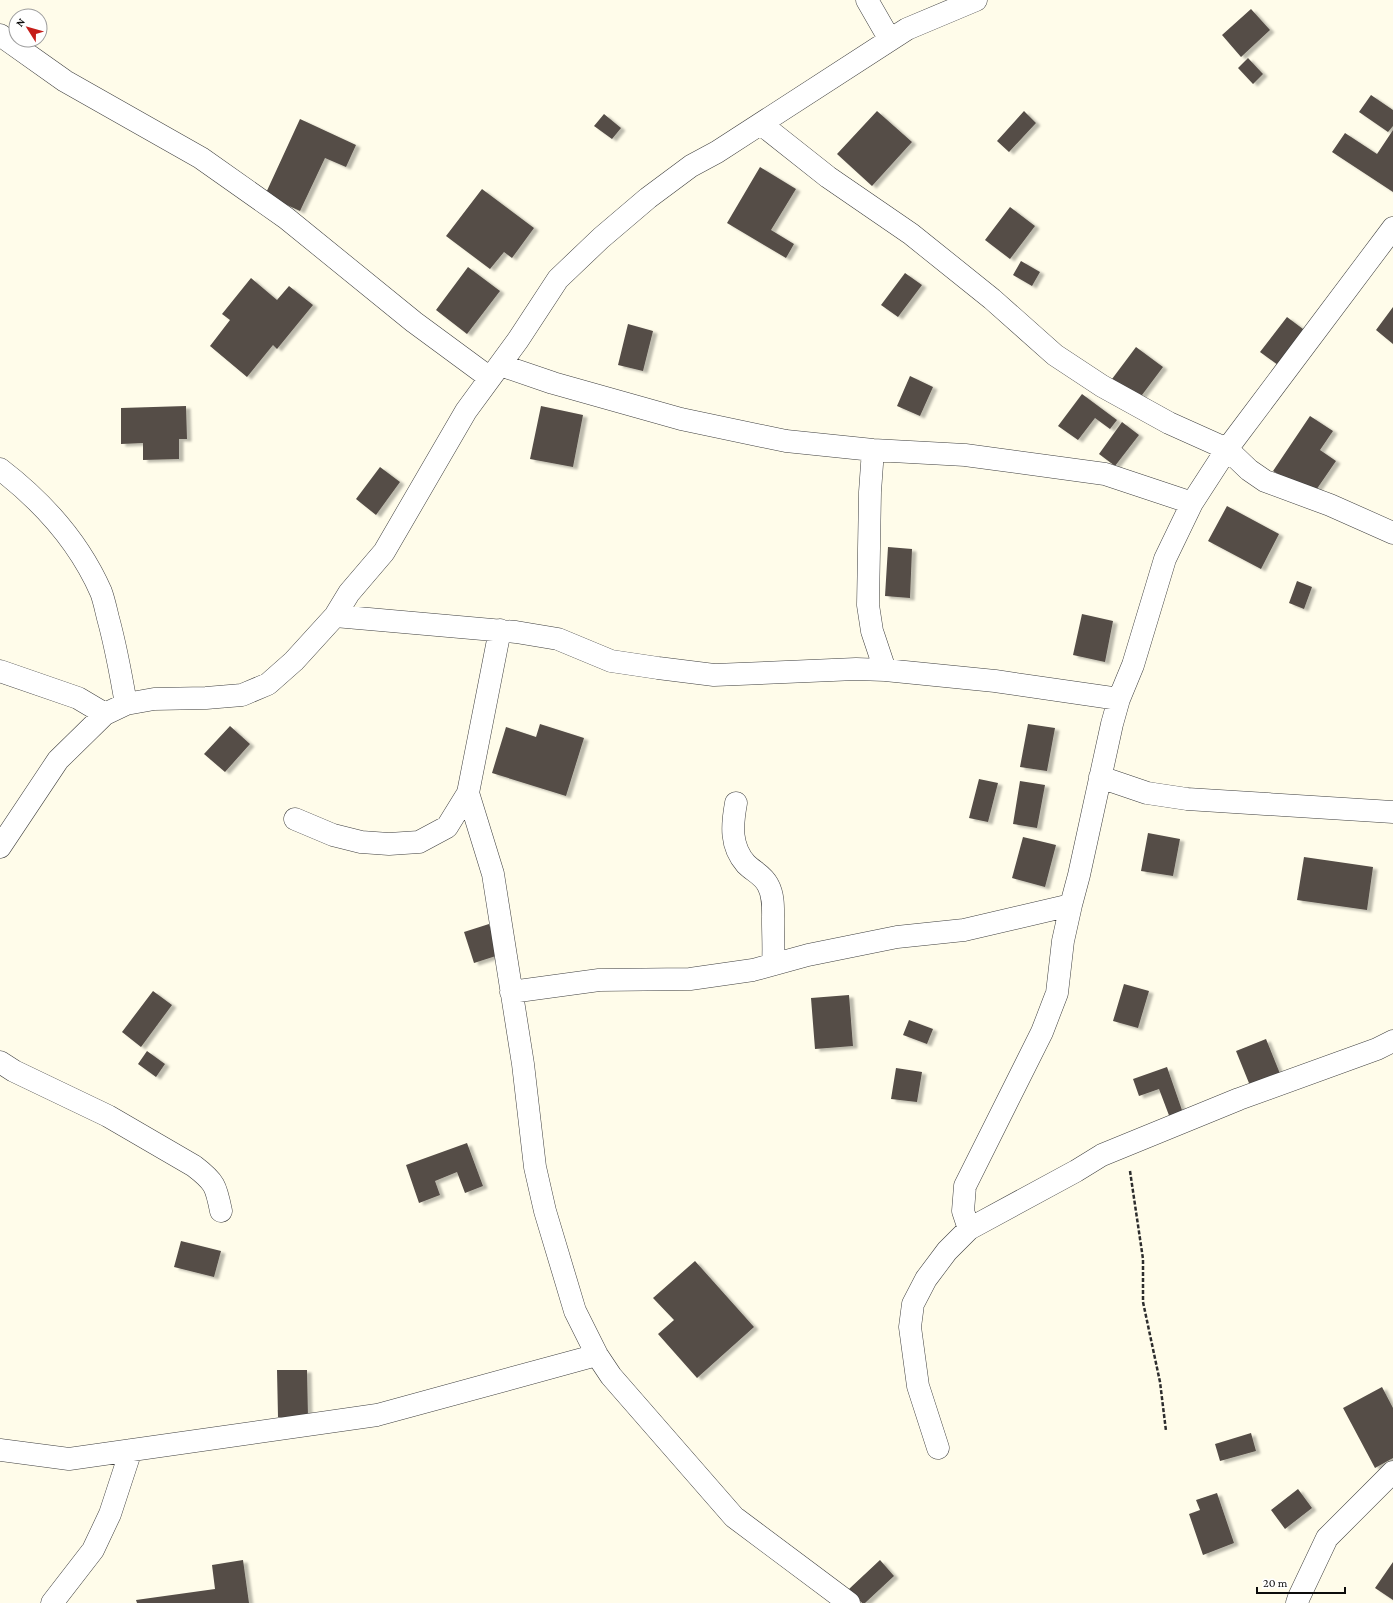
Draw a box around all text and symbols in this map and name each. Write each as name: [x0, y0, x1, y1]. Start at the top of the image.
north arrow: [8, 8, 48, 48]
text: N: [13, 15, 27, 29]
scale bar: [1257, 1569, 1345, 1595]
text: 20 m: [1263, 1576, 1288, 1590]

